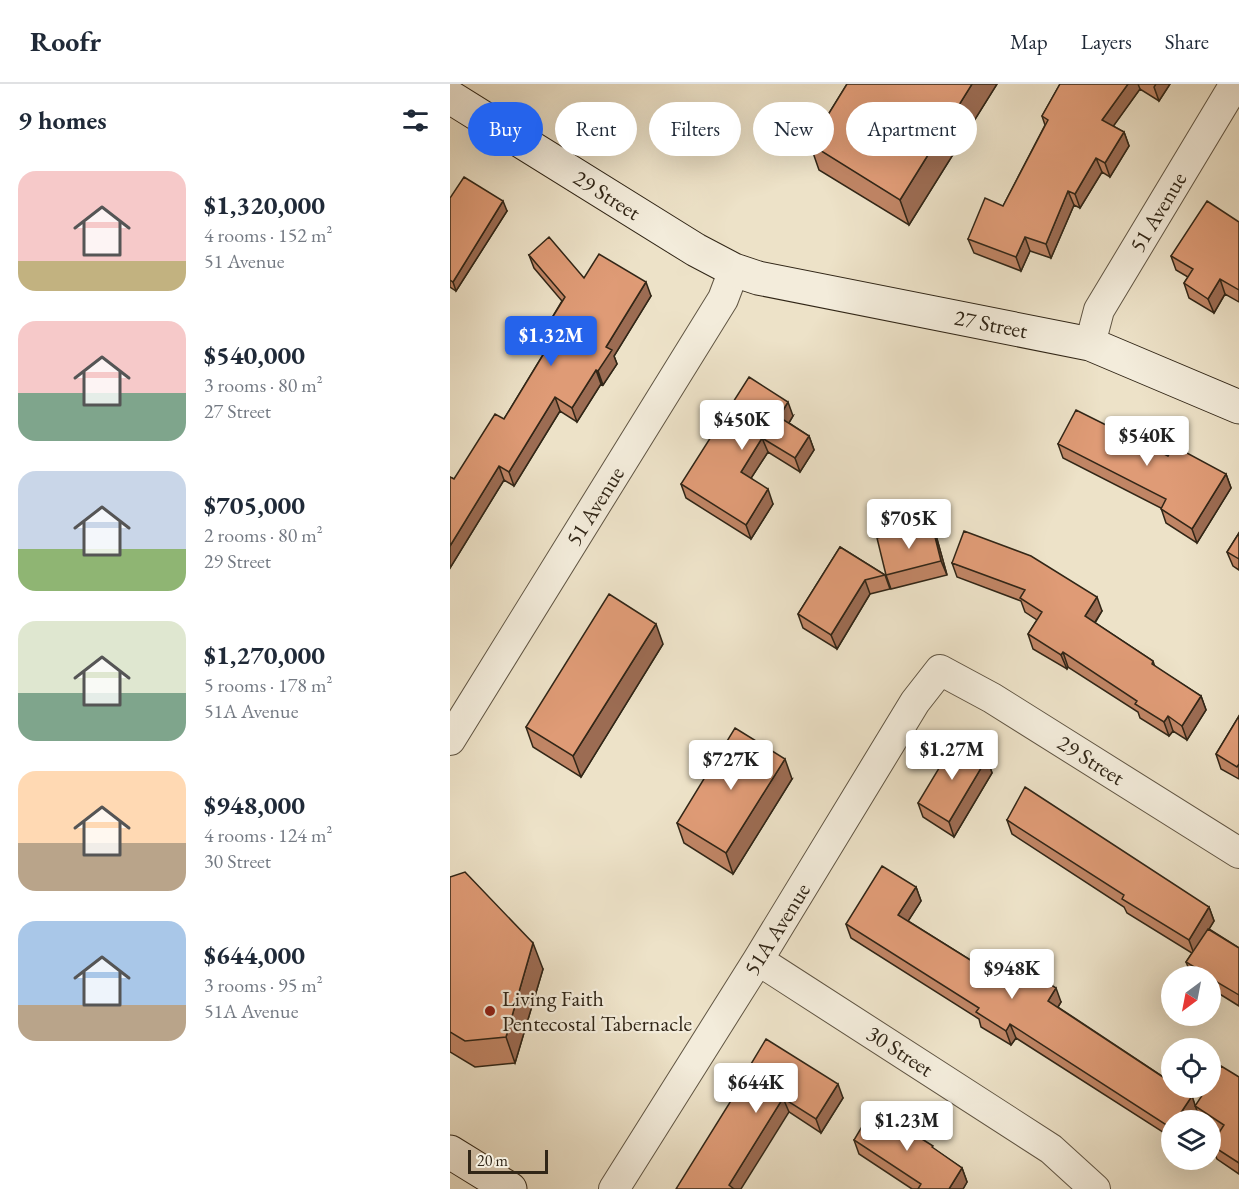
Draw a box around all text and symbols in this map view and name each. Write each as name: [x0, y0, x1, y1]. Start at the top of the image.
text: Roofr: [30, 23, 101, 59]
text: Map: [1010, 28, 1048, 55]
text: Layers: [1081, 28, 1132, 55]
text: Share: [1165, 28, 1209, 55]
chip: Buy: [468, 102, 543, 156]
chip: Rent: [555, 102, 637, 156]
chip: Filters: [649, 102, 741, 156]
chip: New: [753, 102, 834, 156]
chip: Apartment: [846, 102, 977, 156]
text: 9 homes: [18, 103, 107, 137]
icon: filters: [399, 104, 432, 137]
street label: 29 Street: [568, 163, 646, 227]
street label: 51 Avenue: [1123, 166, 1193, 257]
text: $1,320,000: [204, 188, 325, 222]
icon: home: [66, 195, 138, 267]
text: 4 rooms · 152 m²: [204, 222, 332, 248]
text: 51 Avenue: [204, 248, 285, 274]
street label: 27 Street: [952, 303, 1030, 345]
pin: $1.32M: [502, 316, 600, 367]
text: $1.32M: [519, 322, 583, 348]
text: $540,000: [204, 338, 305, 372]
icon: home: [66, 345, 138, 417]
text: 3 rooms · 80 m²: [204, 372, 323, 398]
text: 27 Street: [204, 398, 271, 424]
pin: $450K: [700, 400, 784, 451]
text: $450K: [714, 406, 770, 432]
pin: $540K: [1105, 416, 1189, 467]
text: $540K: [1119, 422, 1175, 448]
street label: 51 Avenue: [559, 460, 631, 551]
text: $705,000: [204, 488, 305, 522]
icon: home: [66, 495, 138, 567]
pin: $705K: [867, 499, 951, 550]
text: $705K: [881, 505, 937, 531]
text: 2 rooms · 80 m²: [204, 522, 323, 548]
text: 29 Street: [204, 548, 271, 574]
text: $1,270,000: [204, 638, 325, 672]
icon: home: [66, 645, 138, 717]
text: 5 rooms · 178 m²: [204, 672, 332, 698]
text: 51A Avenue: [204, 698, 298, 724]
street label: 29 Street: [1052, 728, 1130, 792]
pin: $1.27M: [903, 730, 1001, 781]
text: $1.27M: [920, 736, 984, 762]
pin: $727K: [689, 740, 773, 791]
text: $727K: [703, 746, 759, 772]
text: $948,000: [204, 788, 305, 822]
icon: home: [66, 795, 138, 867]
text: 4 rooms · 124 m²: [204, 822, 332, 848]
text: 30 Street: [204, 848, 271, 874]
street label: 51A Avenue: [737, 877, 817, 981]
text: $644,000: [204, 938, 305, 972]
icon: home: [66, 945, 138, 1017]
pin: $948K: [970, 949, 1054, 1000]
text: $948K: [984, 955, 1040, 981]
north arrow: [1161, 966, 1221, 1026]
map controls: [1161, 966, 1221, 1170]
text: 3 rooms · 95 m²: [204, 972, 323, 998]
place label: Living Faith Pentecostal Tabernacle: [502, 984, 692, 1038]
text: 51A Avenue: [204, 998, 298, 1024]
marker: Living Faith Pentecostal Tabernacle: [483, 1004, 497, 1018]
street label: 30 Street: [861, 1019, 939, 1083]
button: locate: [1161, 1038, 1221, 1098]
pin: $644K: [714, 1063, 798, 1114]
text: $644K: [728, 1069, 784, 1095]
pin: $1.23M: [858, 1101, 956, 1152]
text: $1.23M: [875, 1107, 939, 1133]
button: layers: [1161, 1110, 1221, 1170]
scale bar: [468, 1147, 548, 1174]
text: 20 m: [477, 1150, 508, 1171]

